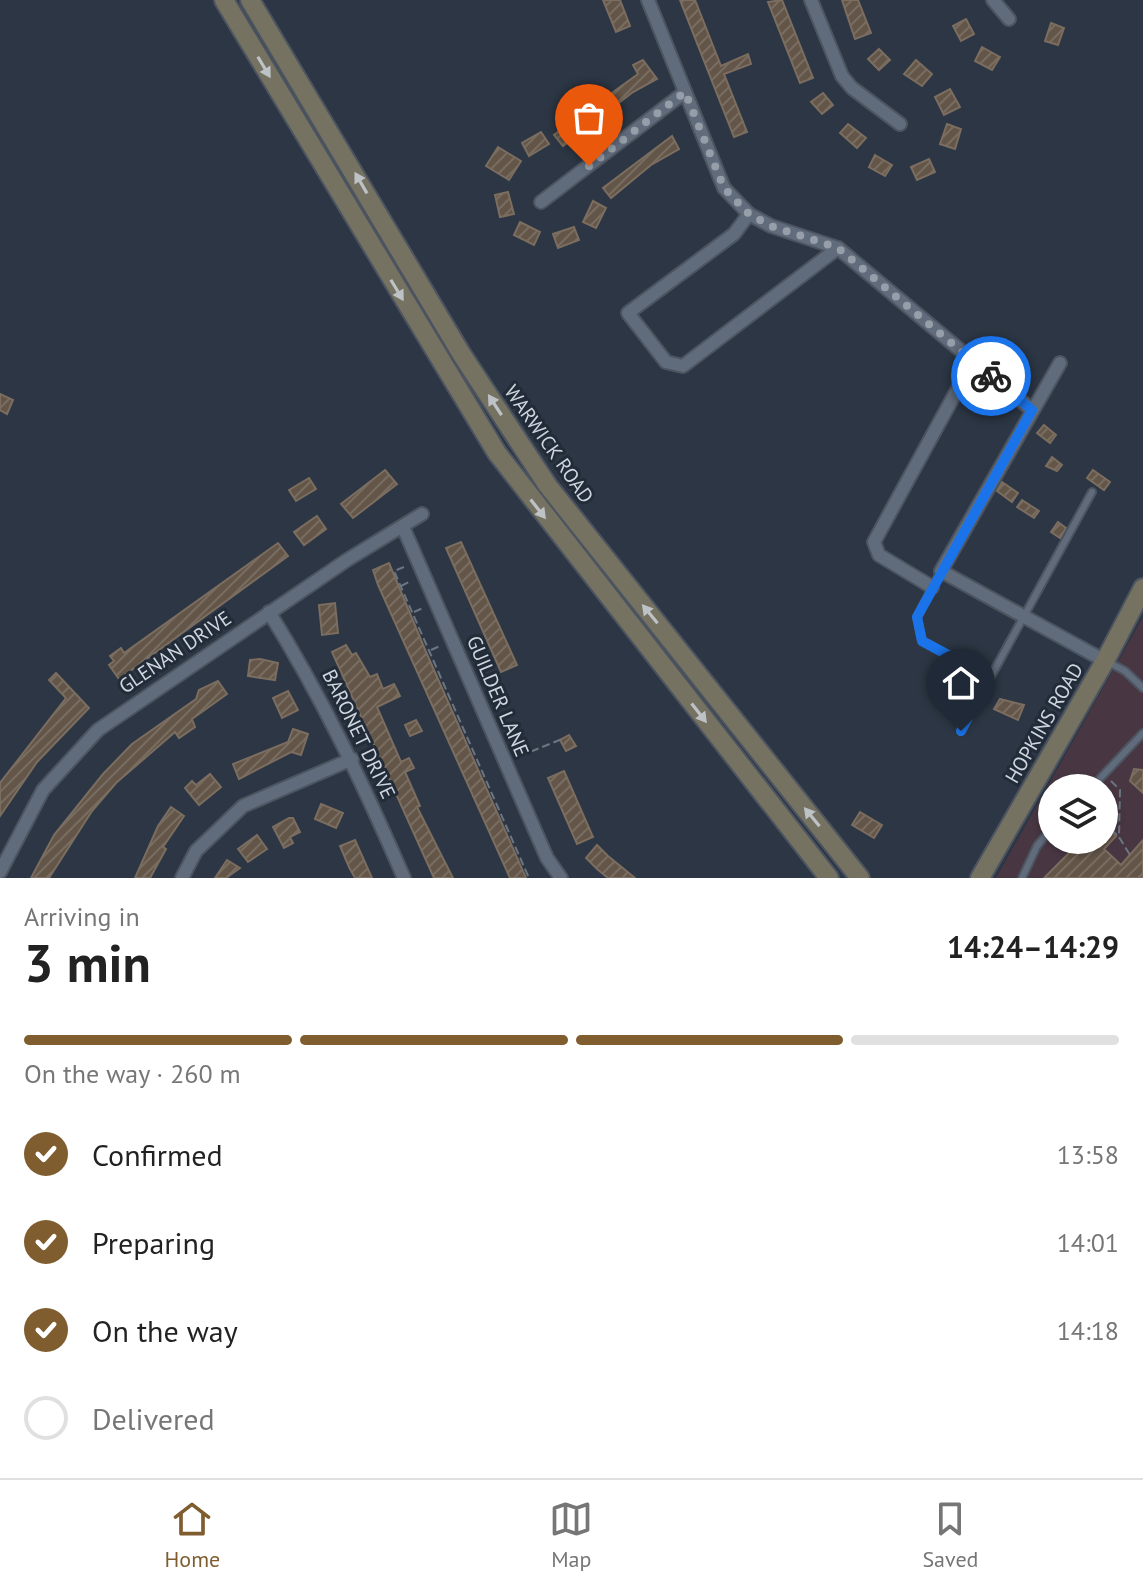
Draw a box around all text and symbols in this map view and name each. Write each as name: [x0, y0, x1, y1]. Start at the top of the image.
one-way arrow: [257, 56, 271, 78]
pin: [555, 84, 623, 166]
icon: bag: [567, 96, 611, 140]
one-way arrow: [354, 172, 368, 194]
one-way arrow: [390, 279, 404, 301]
courier: [951, 336, 1031, 416]
icon: bike: [969, 354, 1013, 398]
street label: WARWICK ROAD: [499, 380, 599, 508]
one-way arrow: [487, 395, 502, 416]
one-way arrow: [529, 499, 546, 519]
one-way arrow: [642, 604, 658, 624]
street label: GLENAN DRIVE: [114, 605, 236, 699]
street label: GUILDER LANE: [461, 632, 535, 760]
pin: [927, 649, 995, 731]
street label: HOPKINS ROAD: [999, 658, 1089, 788]
icon: home: [939, 661, 983, 705]
street label: BARONET DRIVE: [316, 665, 402, 803]
one-way arrow: [690, 703, 706, 723]
map controls: [1038, 774, 1118, 854]
button: layers: [1038, 774, 1118, 854]
one-way arrow: [804, 807, 820, 827]
text: Arriving in: [24, 900, 140, 933]
text: 14:24–14:29: [947, 927, 1119, 966]
text: 3 min: [24, 929, 151, 996]
text: On the way · 260 m: [24, 1057, 241, 1090]
icon: check: [24, 1132, 68, 1176]
text: Confirmed: [92, 1135, 223, 1174]
text: 13:58: [1057, 1138, 1119, 1171]
icon: check: [24, 1220, 68, 1264]
text: Preparing: [92, 1223, 215, 1262]
text: 14:01: [1057, 1226, 1119, 1259]
icon: check: [24, 1308, 68, 1352]
text: On the way: [92, 1311, 238, 1350]
text: 14:18: [1057, 1314, 1119, 1347]
text: Delivered: [92, 1399, 215, 1438]
tab: Home: [165, 1497, 220, 1573]
tab: Map: [549, 1497, 593, 1573]
tab: Saved: [922, 1497, 978, 1573]

